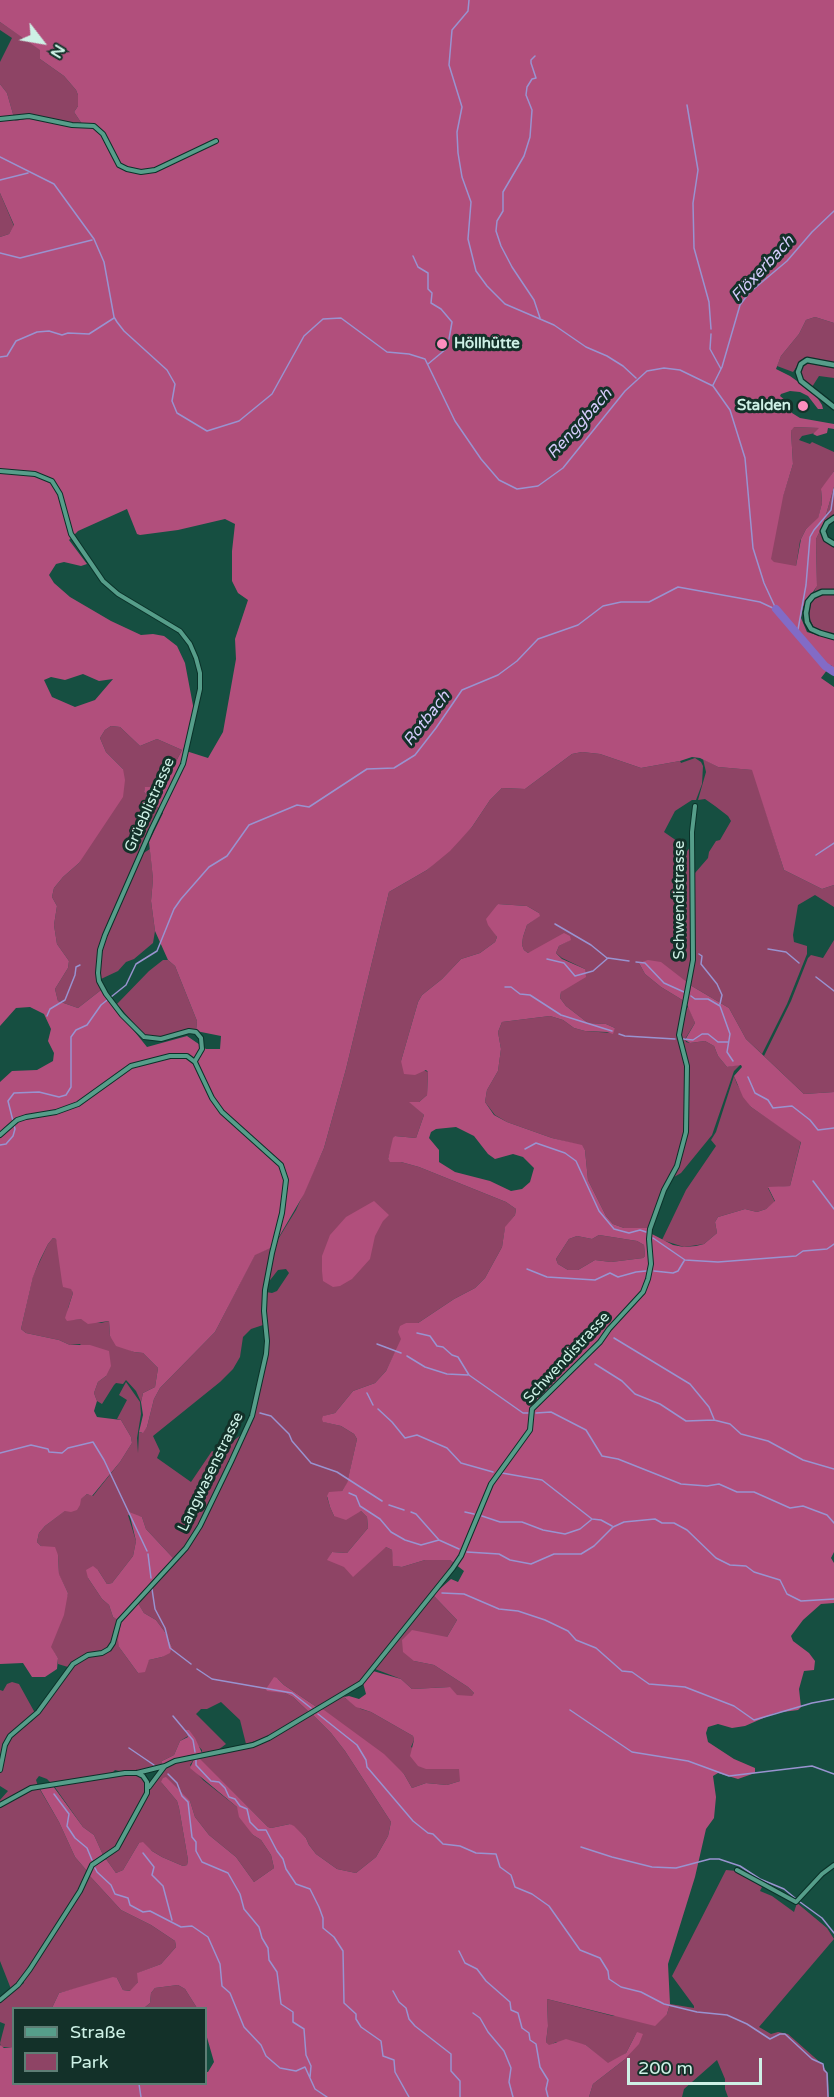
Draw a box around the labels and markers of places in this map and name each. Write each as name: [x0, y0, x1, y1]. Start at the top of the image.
place label: Höllhütte: [454, 335, 520, 353]
marker: Höllhütte: [435, 337, 449, 351]
place label: Stalden: [737, 397, 791, 415]
marker: Stalden: [796, 399, 810, 413]

